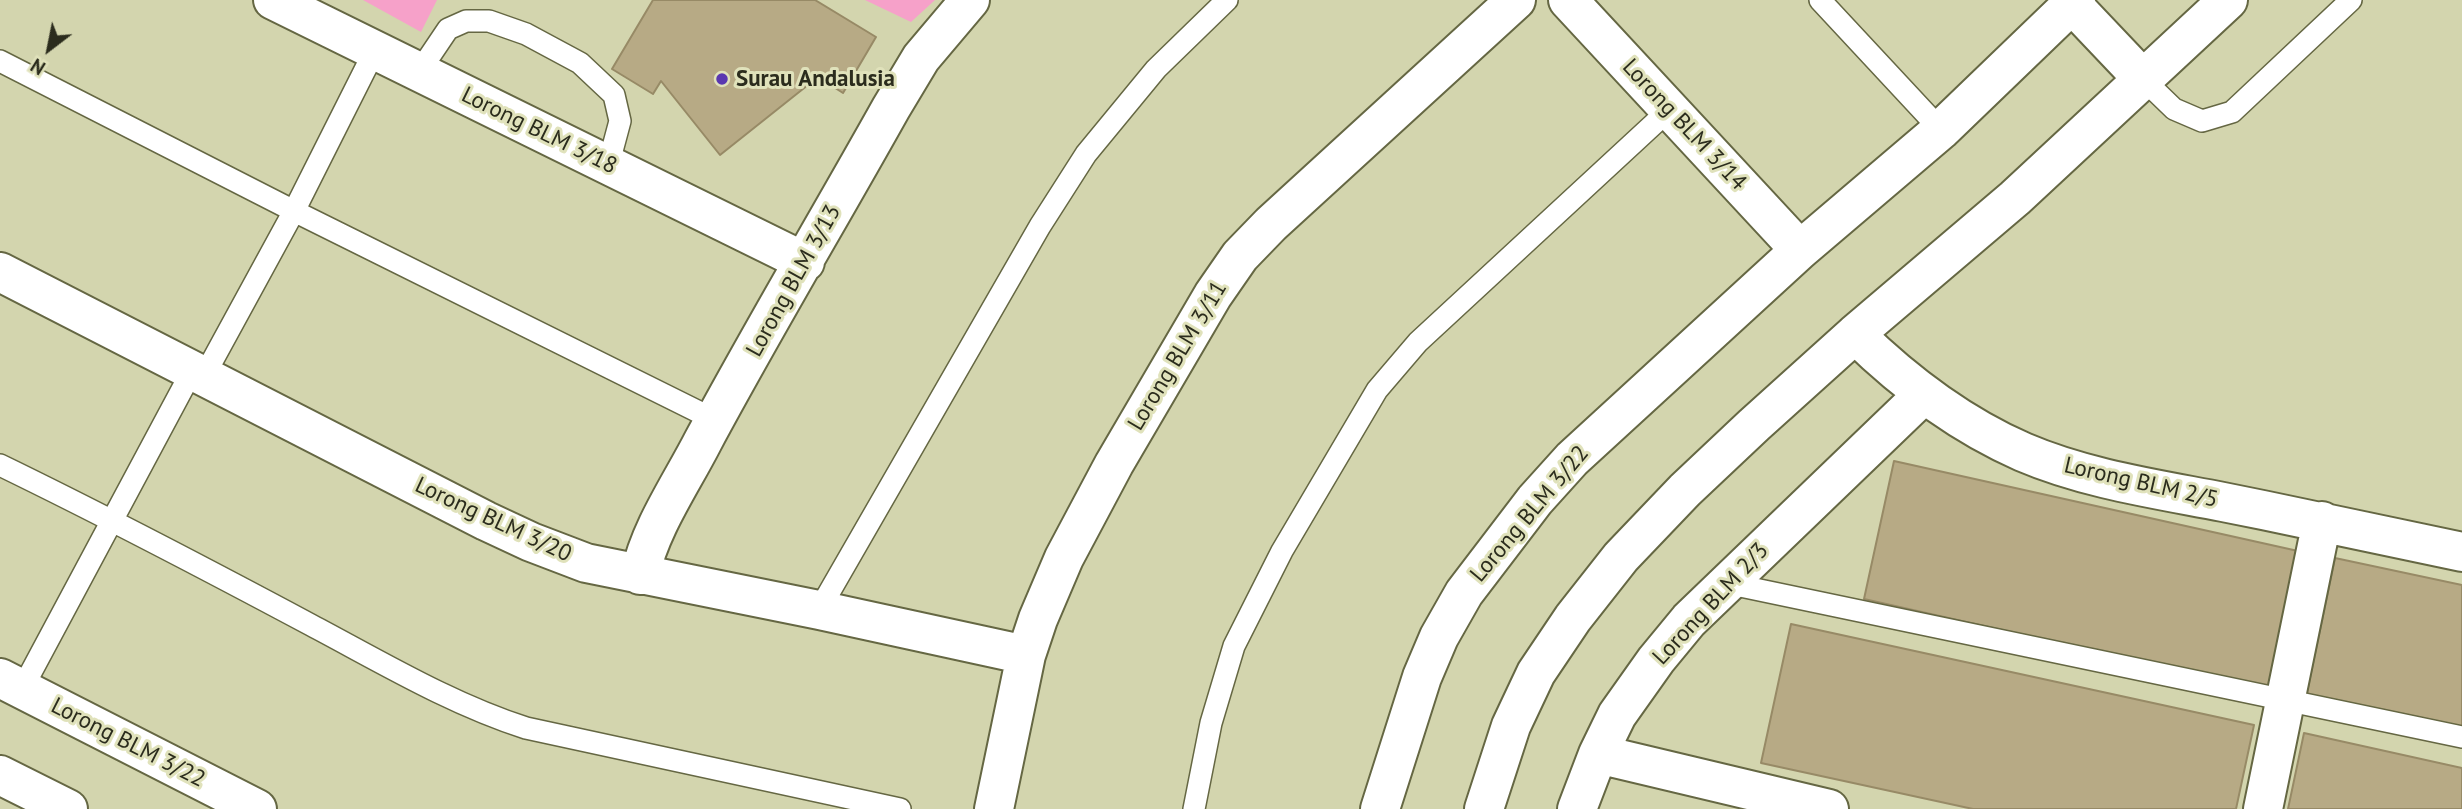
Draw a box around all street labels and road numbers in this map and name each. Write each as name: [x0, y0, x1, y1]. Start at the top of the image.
street label: Lorong BLM 3/14: [1616, 54, 1752, 196]
street label: Lorong BLM 3/18: [457, 81, 621, 181]
street label: Lorong BLM 3/13: [741, 200, 847, 362]
street label: Lorong BLM 3/11: [1123, 276, 1233, 436]
street label: Lorong BLM 3/22: [1465, 440, 1595, 588]
street label: Lorong BLM 2/5: [2061, 452, 2221, 514]
street label: Lorong BLM 3/20: [410, 472, 576, 568]
street label: Lorong BLM 2/3: [1647, 537, 1775, 671]
street label: Lorong BLM 3/22: [46, 692, 210, 794]

